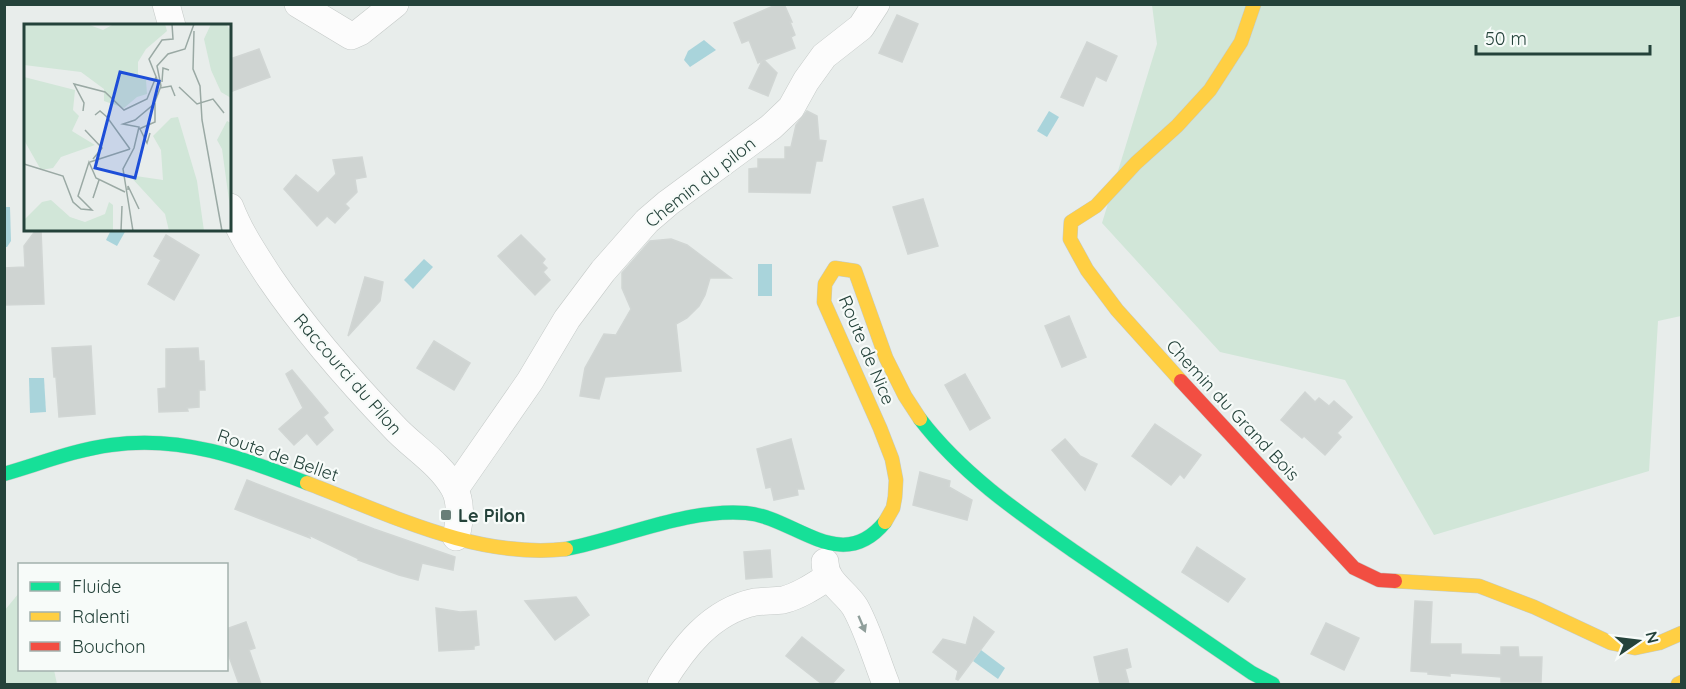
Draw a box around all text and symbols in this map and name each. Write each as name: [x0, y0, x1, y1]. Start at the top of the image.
scale bar: [1476, 18, 1650, 56]
inset map: [24, 24, 231, 231]
text: 50 m: [1485, 27, 1527, 50]
street label: Chemin du pilon: [640, 132, 760, 232]
street label: Route de Nice: [834, 292, 900, 408]
street label: Raccourci du Pilon: [289, 308, 407, 440]
street label: Chemin du Grand Bois: [1161, 334, 1305, 486]
street label: Route de Bellet: [214, 424, 342, 486]
place label: Le Pilon: [458, 504, 526, 527]
marker: Le Pilon: [439, 508, 453, 522]
legend: [18, 563, 228, 671]
text: Fluide: [72, 575, 121, 598]
text: Ralenti: [72, 605, 130, 628]
north arrow: [1608, 611, 1668, 671]
one-way arrow: [858, 615, 867, 633]
text: N: [1641, 629, 1664, 645]
text: Bouchon: [72, 635, 146, 658]

